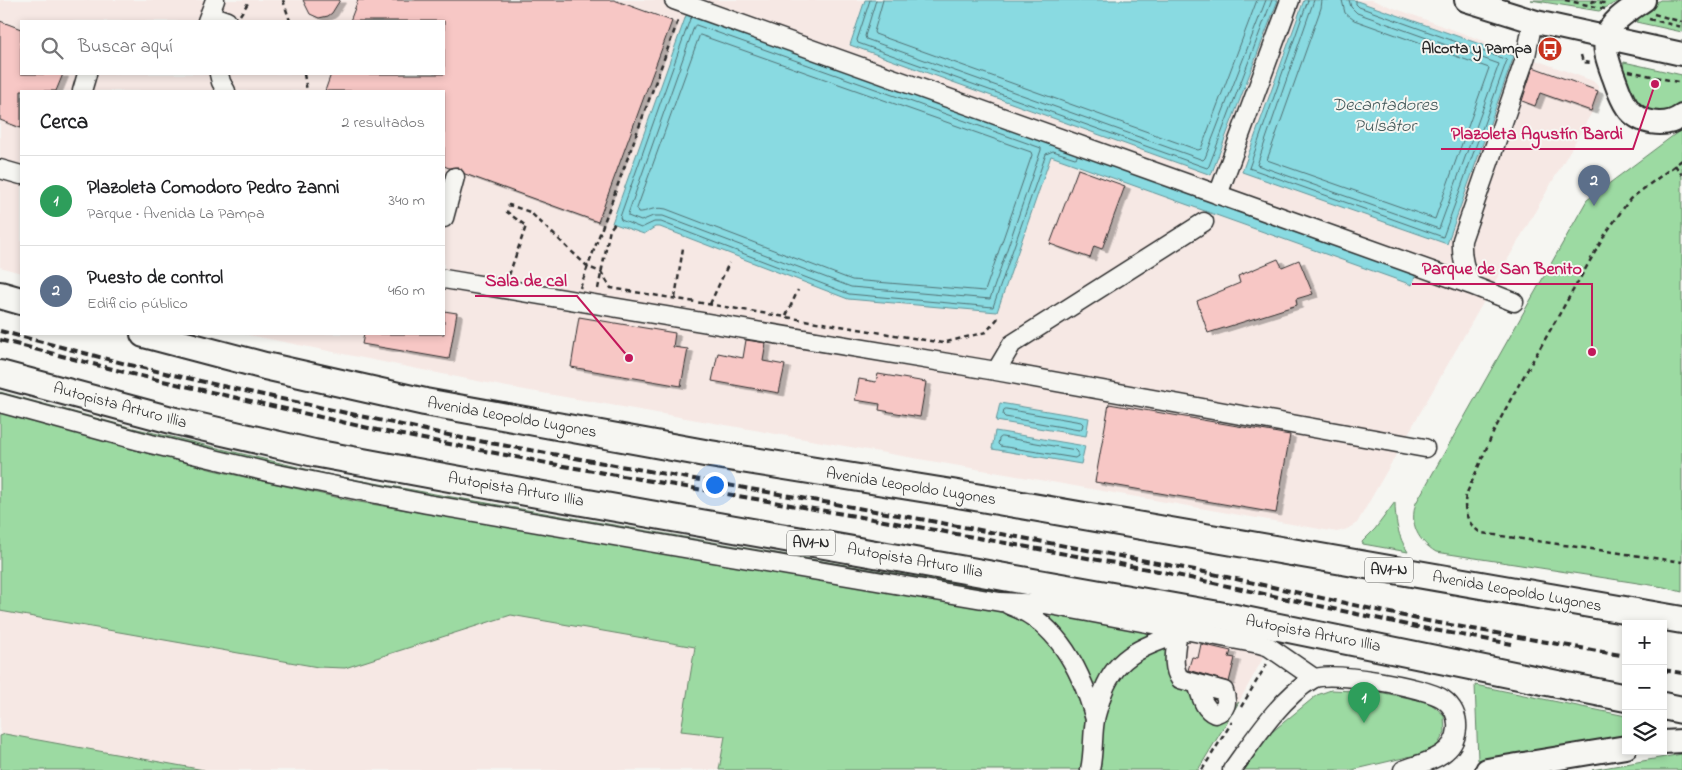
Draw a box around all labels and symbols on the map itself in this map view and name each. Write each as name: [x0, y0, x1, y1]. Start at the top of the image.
bus stop icon: Alcorta y Pampa: [1537, 36, 1563, 62]
place label: Alcorta y Pampa: [1421, 37, 1532, 62]
water label: Decantadores Pulsátor: [1332, 93, 1439, 140]
callout: Plazoleta Agustín Bardi: [1441, 116, 1633, 149]
text: Plazoleta Agustín Bardi: [1451, 122, 1623, 149]
pin: 2: [1578, 165, 1610, 206]
callout: Parque de San Benito: [1412, 251, 1592, 284]
text: Parque de San Benito: [1422, 257, 1582, 283]
callout: Sala de cal: [475, 263, 577, 296]
text: Sala de cal: [485, 269, 567, 295]
street label: Autopista Arturo Illia: [50, 377, 190, 435]
street label: Avenida Leopoldo Lugones: [425, 391, 599, 445]
street label: Avenida Leopoldo Lugones: [824, 462, 998, 512]
street label: Autopista Arturo Illia: [446, 466, 586, 514]
your location: [702, 472, 728, 498]
road number: AV1-N: [787, 530, 835, 556]
street label: Autopista Arturo Illia: [845, 537, 985, 585]
road number: AV1-N: [1365, 558, 1413, 582]
street label: Avenida Leopoldo Lugones: [1430, 565, 1604, 619]
street label: Autopista Arturo Illia: [1243, 609, 1383, 659]
pin: 1: [1348, 682, 1380, 723]

